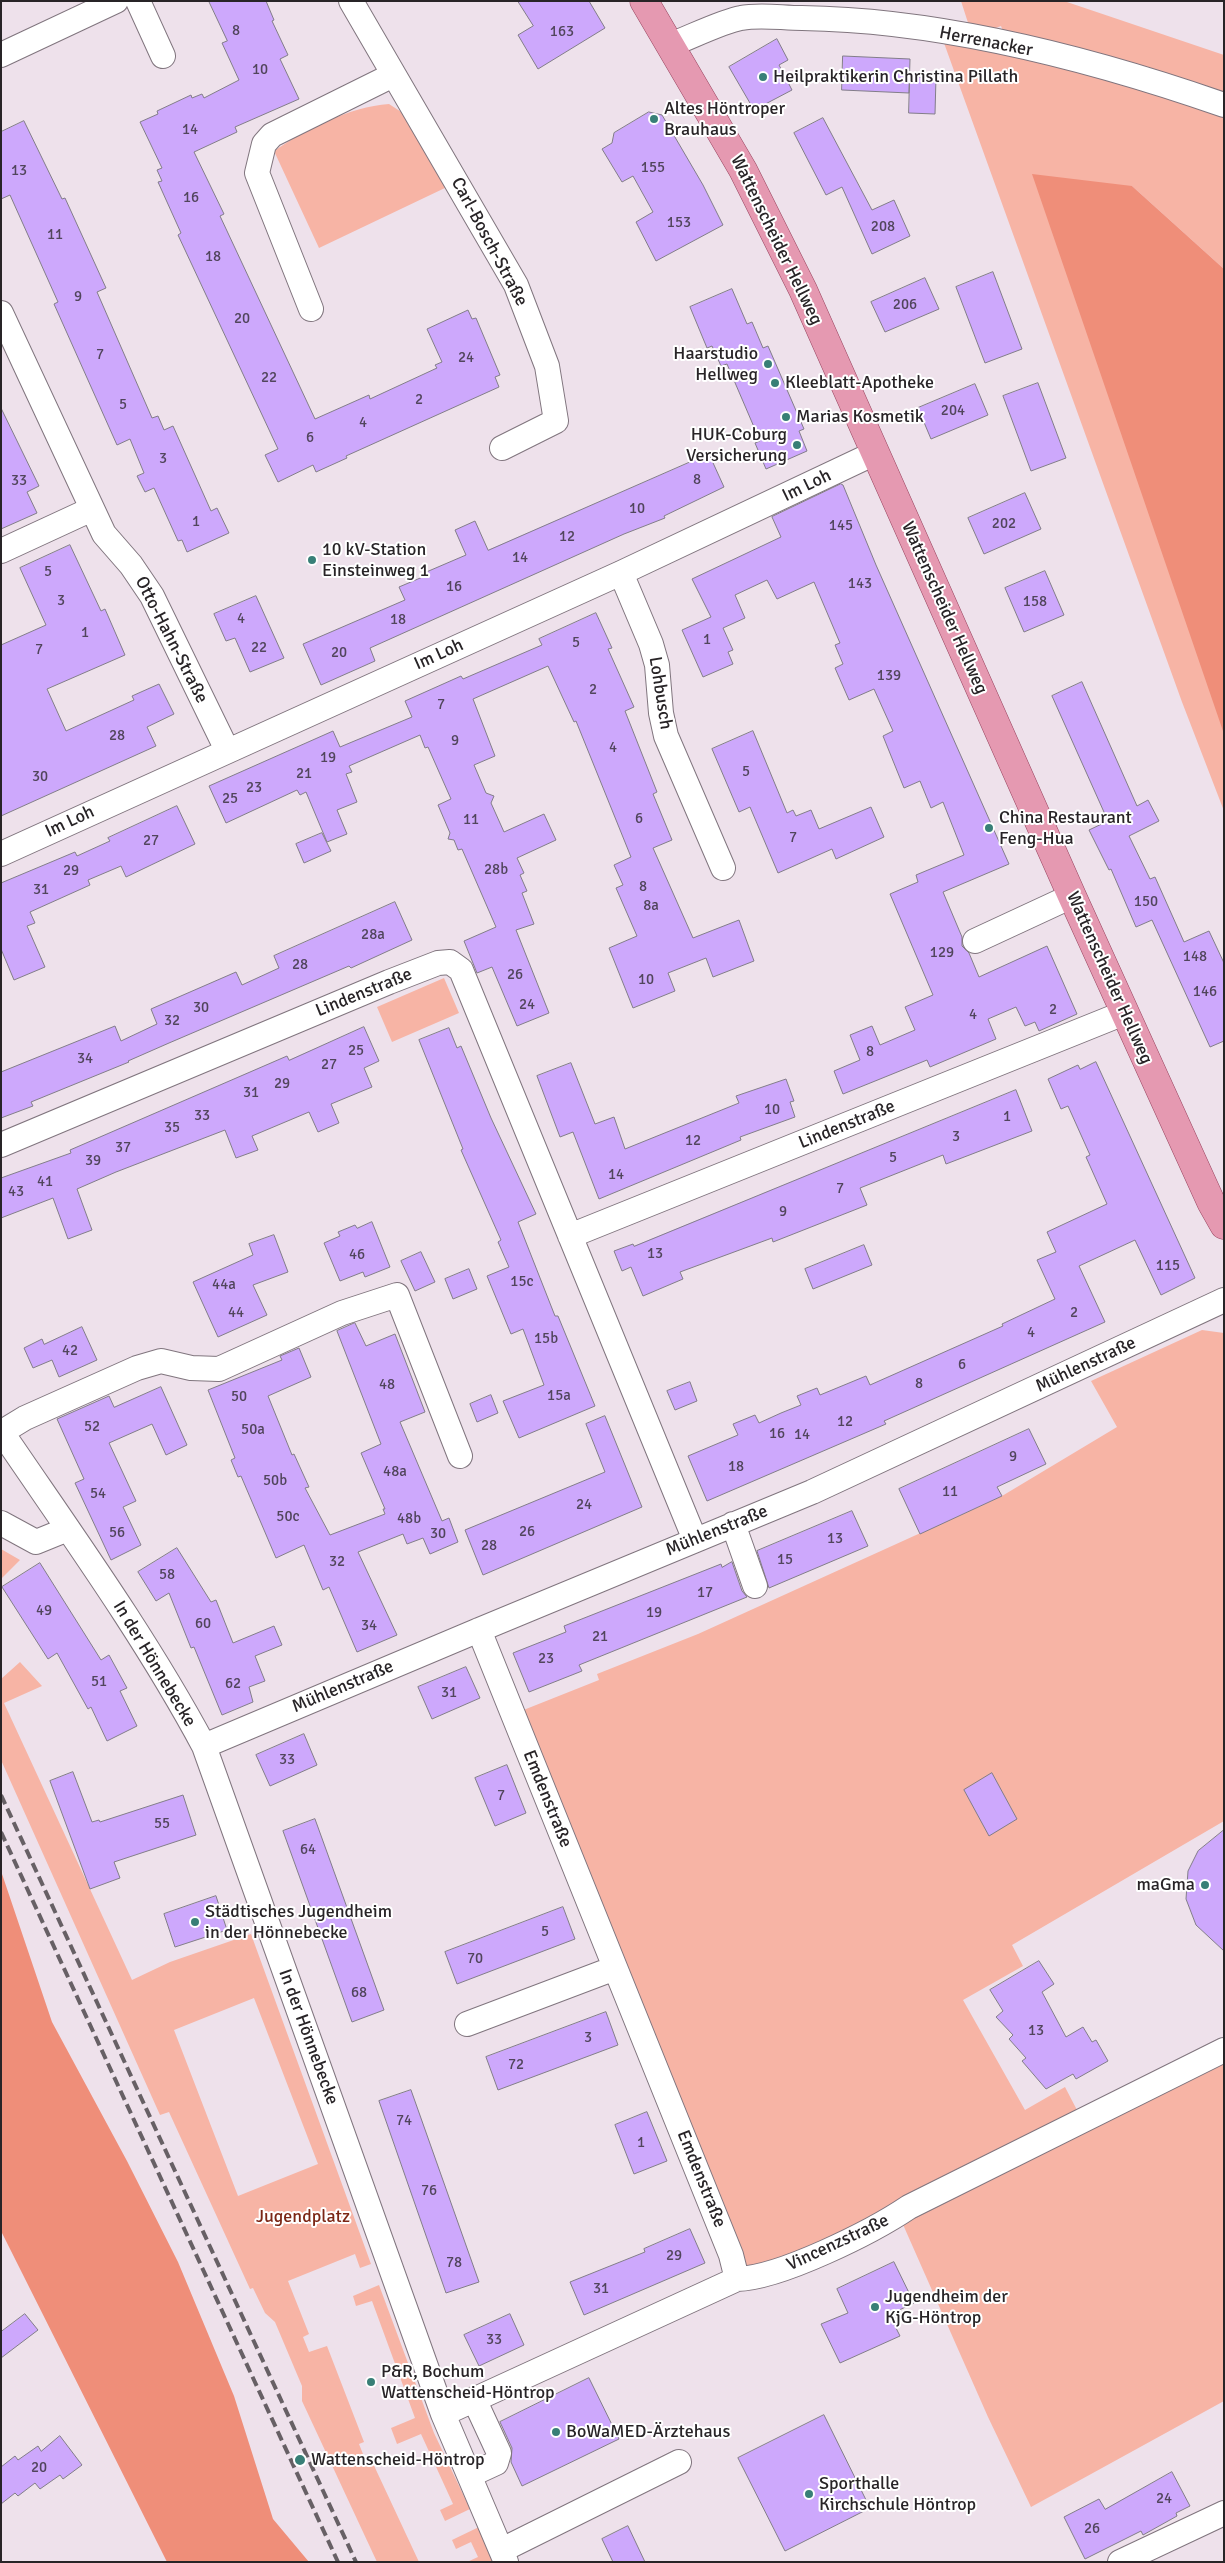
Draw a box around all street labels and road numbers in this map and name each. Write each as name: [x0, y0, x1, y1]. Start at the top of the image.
street label: Herrenacker: [937, 22, 1035, 62]
street label: Wattenscheider Hellweg: [725, 151, 827, 329]
street label: Carl-Bosch-Straße: [446, 174, 532, 310]
street label: Im Loh: [779, 465, 835, 507]
street label: Wattenscheider Hellweg: [896, 518, 992, 698]
street label: Otto-Hahn-Straße: [130, 573, 212, 707]
street label: Im Loh: [411, 635, 467, 675]
street label: Lohbusch: [644, 655, 676, 731]
street label: Im Loh: [42, 801, 98, 843]
street label: Wattenscheider Hellweg: [1061, 888, 1157, 1068]
street label: Lindenstraße: [313, 964, 415, 1022]
street label: Lindenstraße: [796, 1096, 898, 1154]
street label: Mühlenstraße: [1032, 1332, 1140, 1398]
street label: Mühlenstraße: [663, 1501, 771, 1561]
street label: In der Hönnebecke: [108, 1597, 200, 1731]
street label: Mühlenstraße: [289, 1656, 397, 1718]
street label: Emdenstraße: [518, 1747, 576, 1851]
street label: In der Hönnebecke: [273, 1966, 343, 2108]
street label: Emdenstraße: [672, 2127, 730, 2231]
street label: Vincenzstraße: [783, 2210, 893, 2276]

